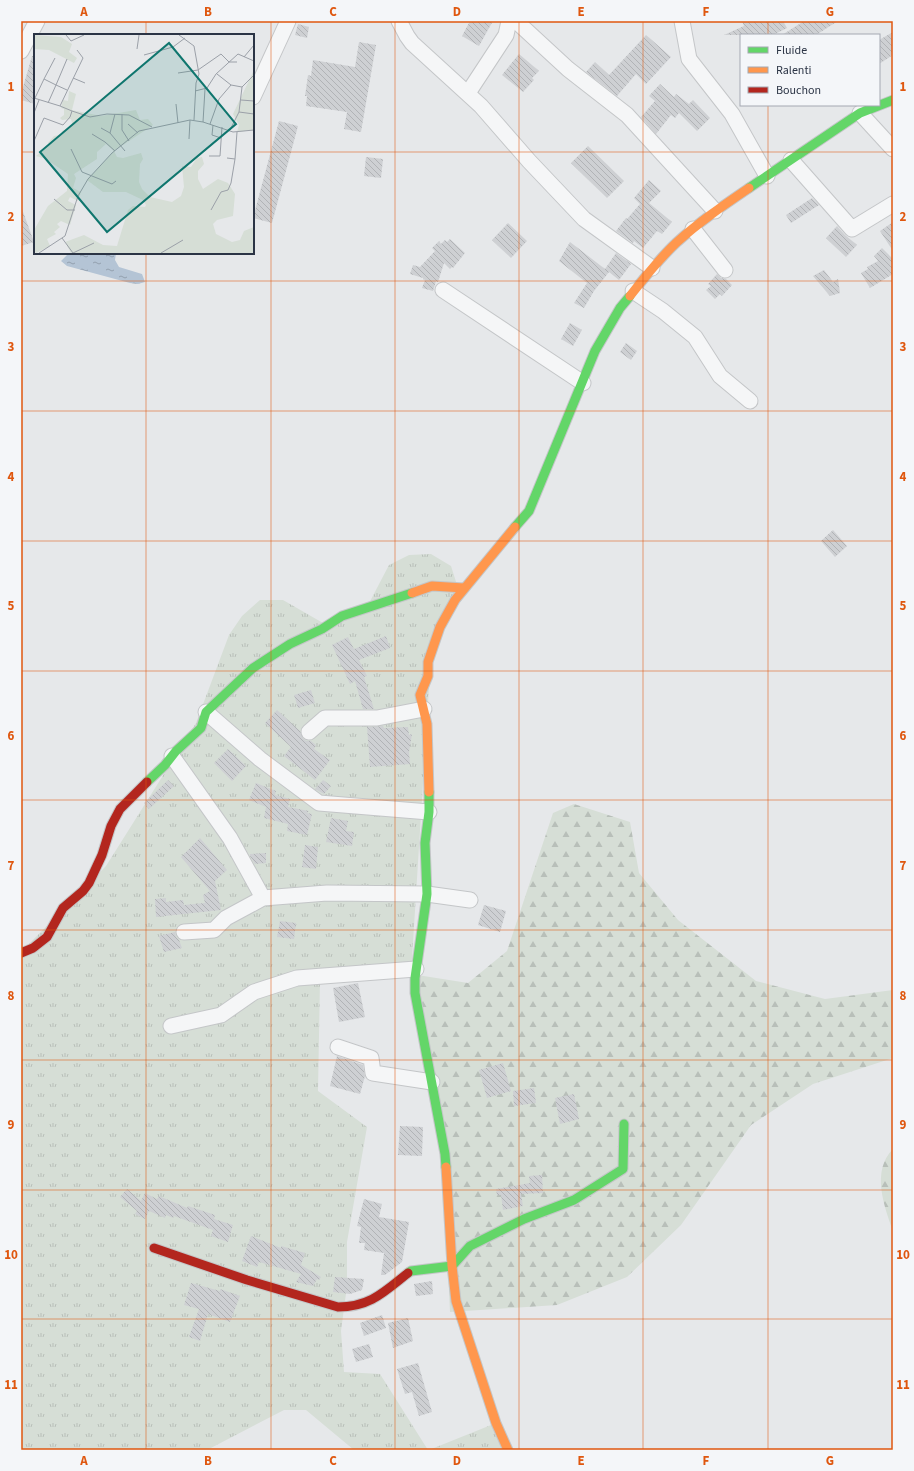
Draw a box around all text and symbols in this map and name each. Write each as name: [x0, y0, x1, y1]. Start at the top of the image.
text: A: [79, 3, 88, 21]
text: B: [204, 3, 212, 21]
text: C: [329, 3, 337, 21]
text: D: [453, 3, 461, 21]
text: E: [577, 3, 585, 21]
text: F: [703, 3, 710, 21]
text: G: [826, 3, 834, 21]
inset map: [34, 34, 254, 254]
legend: [740, 34, 880, 106]
text: Fluide: [776, 42, 807, 59]
text: Ralenti: [776, 62, 811, 79]
text: 1: [8, 78, 15, 96]
text: 1: [900, 78, 907, 96]
text: Bouchon: [776, 82, 821, 99]
text: 2: [8, 208, 15, 226]
text: 2: [900, 208, 907, 226]
text: 3: [8, 338, 15, 356]
text: 3: [900, 338, 907, 356]
text: 4: [8, 468, 15, 486]
text: 4: [900, 468, 907, 486]
text: 5: [8, 597, 15, 615]
text: 5: [900, 597, 907, 615]
text: 6: [8, 727, 15, 745]
text: 6: [900, 727, 907, 745]
text: 7: [8, 857, 15, 875]
text: 7: [900, 857, 907, 875]
text: 8: [8, 987, 15, 1005]
text: 8: [900, 987, 907, 1005]
text: 9: [8, 1116, 15, 1134]
text: 9: [900, 1116, 907, 1134]
text: 10: [4, 1246, 18, 1264]
text: 10: [896, 1246, 910, 1264]
text: 11: [4, 1376, 18, 1394]
text: 11: [896, 1376, 910, 1394]
text: A: [79, 1452, 88, 1470]
text: B: [204, 1452, 212, 1470]
text: C: [329, 1452, 337, 1470]
text: D: [453, 1452, 461, 1470]
text: E: [577, 1452, 585, 1470]
text: F: [703, 1452, 710, 1470]
text: G: [826, 1452, 834, 1470]

